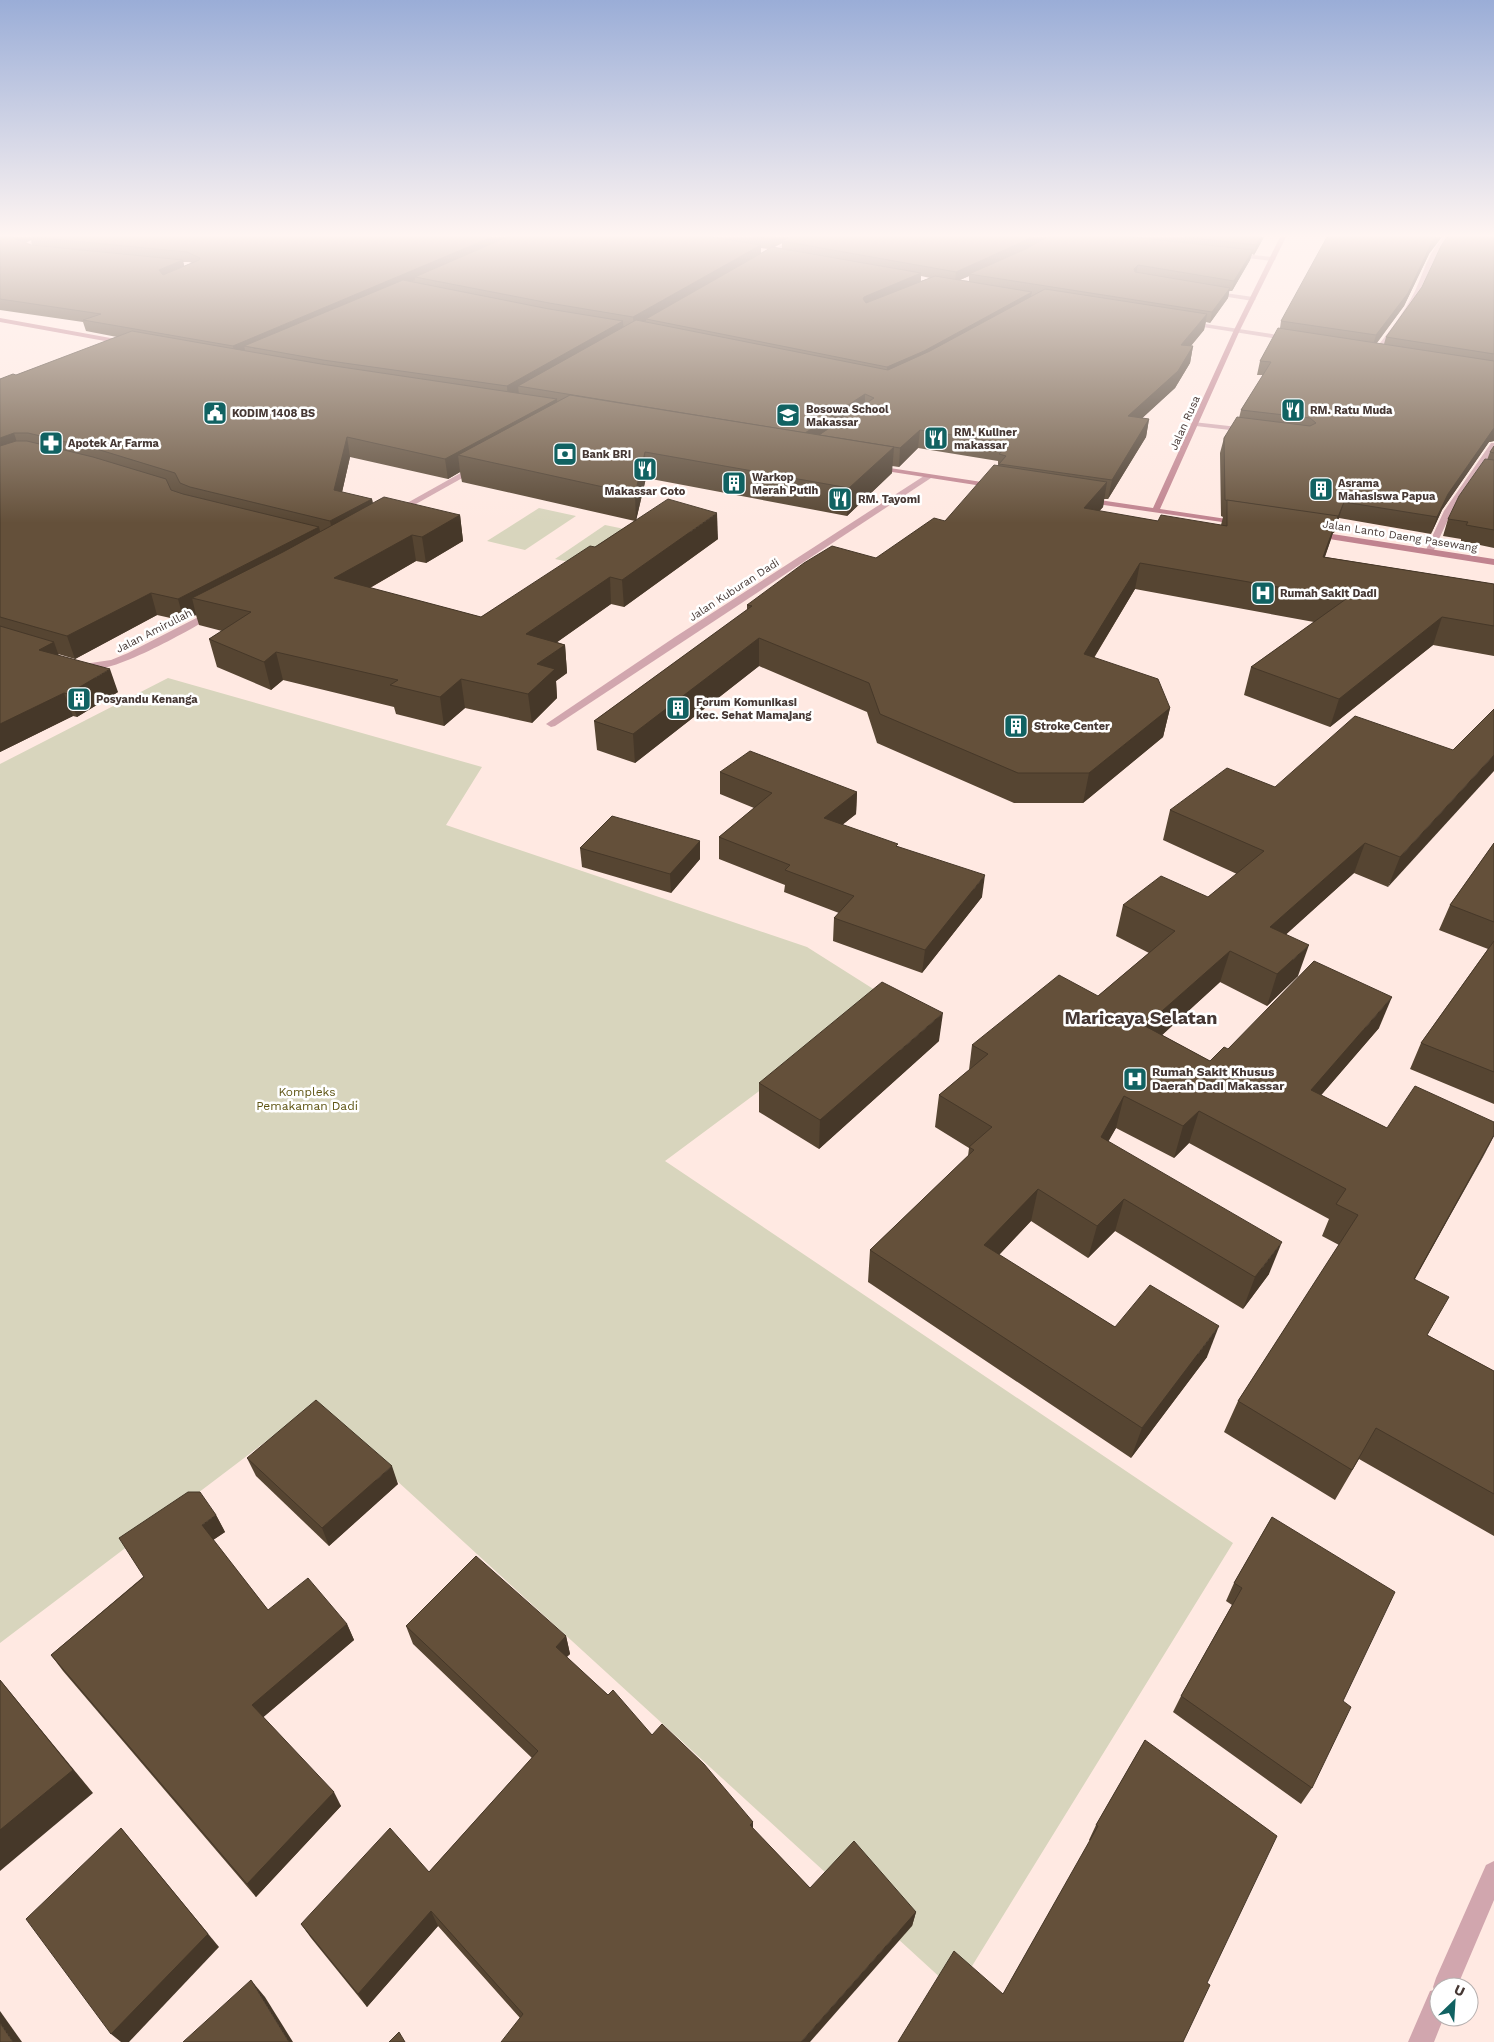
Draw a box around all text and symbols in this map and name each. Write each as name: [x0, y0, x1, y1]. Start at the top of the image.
street label: Jalan Rusa: [1167, 394, 1203, 452]
restaurant icon: RM. Ratu Muda: [1280, 397, 1306, 423]
public building icon: KODIM 1408 BS: [202, 400, 228, 426]
school or university icon: Bosowa School Makassar: [775, 402, 801, 428]
place label: Bosowa School Makassar: [806, 403, 889, 429]
place label: RM. Ratu Muda: [1310, 404, 1393, 417]
place label: KODIM 1408 BS: [232, 407, 315, 420]
restaurant icon: RM. Kuliner makassar: [923, 425, 949, 451]
place label: RM. Kuliner makassar: [954, 426, 1017, 452]
pharmacy icon: Apotek Ar Farma: [38, 430, 64, 456]
place label: Apotek Ar Farma: [68, 437, 159, 450]
bank icon: Bank BRI: [552, 441, 578, 467]
place label: Bank BRI: [582, 448, 631, 461]
restaurant icon: Makassar Coto: [632, 456, 658, 482]
building icon: Warkop Merah Putih: [721, 470, 747, 496]
place label: Warkop Merah Putih: [752, 471, 819, 497]
building icon: Asrama Mahasiswa Papua: [1308, 476, 1334, 502]
place label: Asrama Mahasiswa Papua: [1338, 477, 1436, 503]
place label: Makassar Coto: [605, 485, 686, 498]
restaurant icon: RM. Tayomi: [827, 486, 853, 512]
place label: RM. Tayomi: [858, 493, 920, 506]
street label: Jalan Lanto Daeng Pasewang: [1322, 517, 1479, 555]
street label: Jalan Kuburan Dadi: [686, 556, 782, 624]
hospital icon: Rumah Sakit Dadi: [1250, 580, 1276, 606]
place label: Rumah Sakit Dadi: [1280, 587, 1377, 600]
street label: Jalan Amirullah: [114, 606, 194, 656]
building icon: Posyandu Kenanga: [66, 686, 92, 712]
place label: Posyandu Kenanga: [96, 693, 198, 706]
building icon: Forum Komunikasi kec. Sehat Mamajang: [665, 695, 691, 721]
place label: Forum Komunikasi kec. Sehat Mamajang: [696, 696, 812, 722]
building icon: Stroke Center: [1003, 713, 1029, 739]
place label: Stroke Center: [1034, 720, 1110, 733]
district label: Maricaya Selatan: [1065, 1007, 1217, 1028]
place label: Rumah Sakit Khusus Daerah Dadi Makassar: [1152, 1065, 1285, 1093]
hospital icon: Rumah Sakit Khusus Daerah Dadi Makassar: [1122, 1066, 1148, 1092]
park label: Kompleks Pemakaman Dadi: [256, 1085, 358, 1113]
north arrow: [1429, 1977, 1479, 2027]
text: U: [1452, 1981, 1467, 2000]

